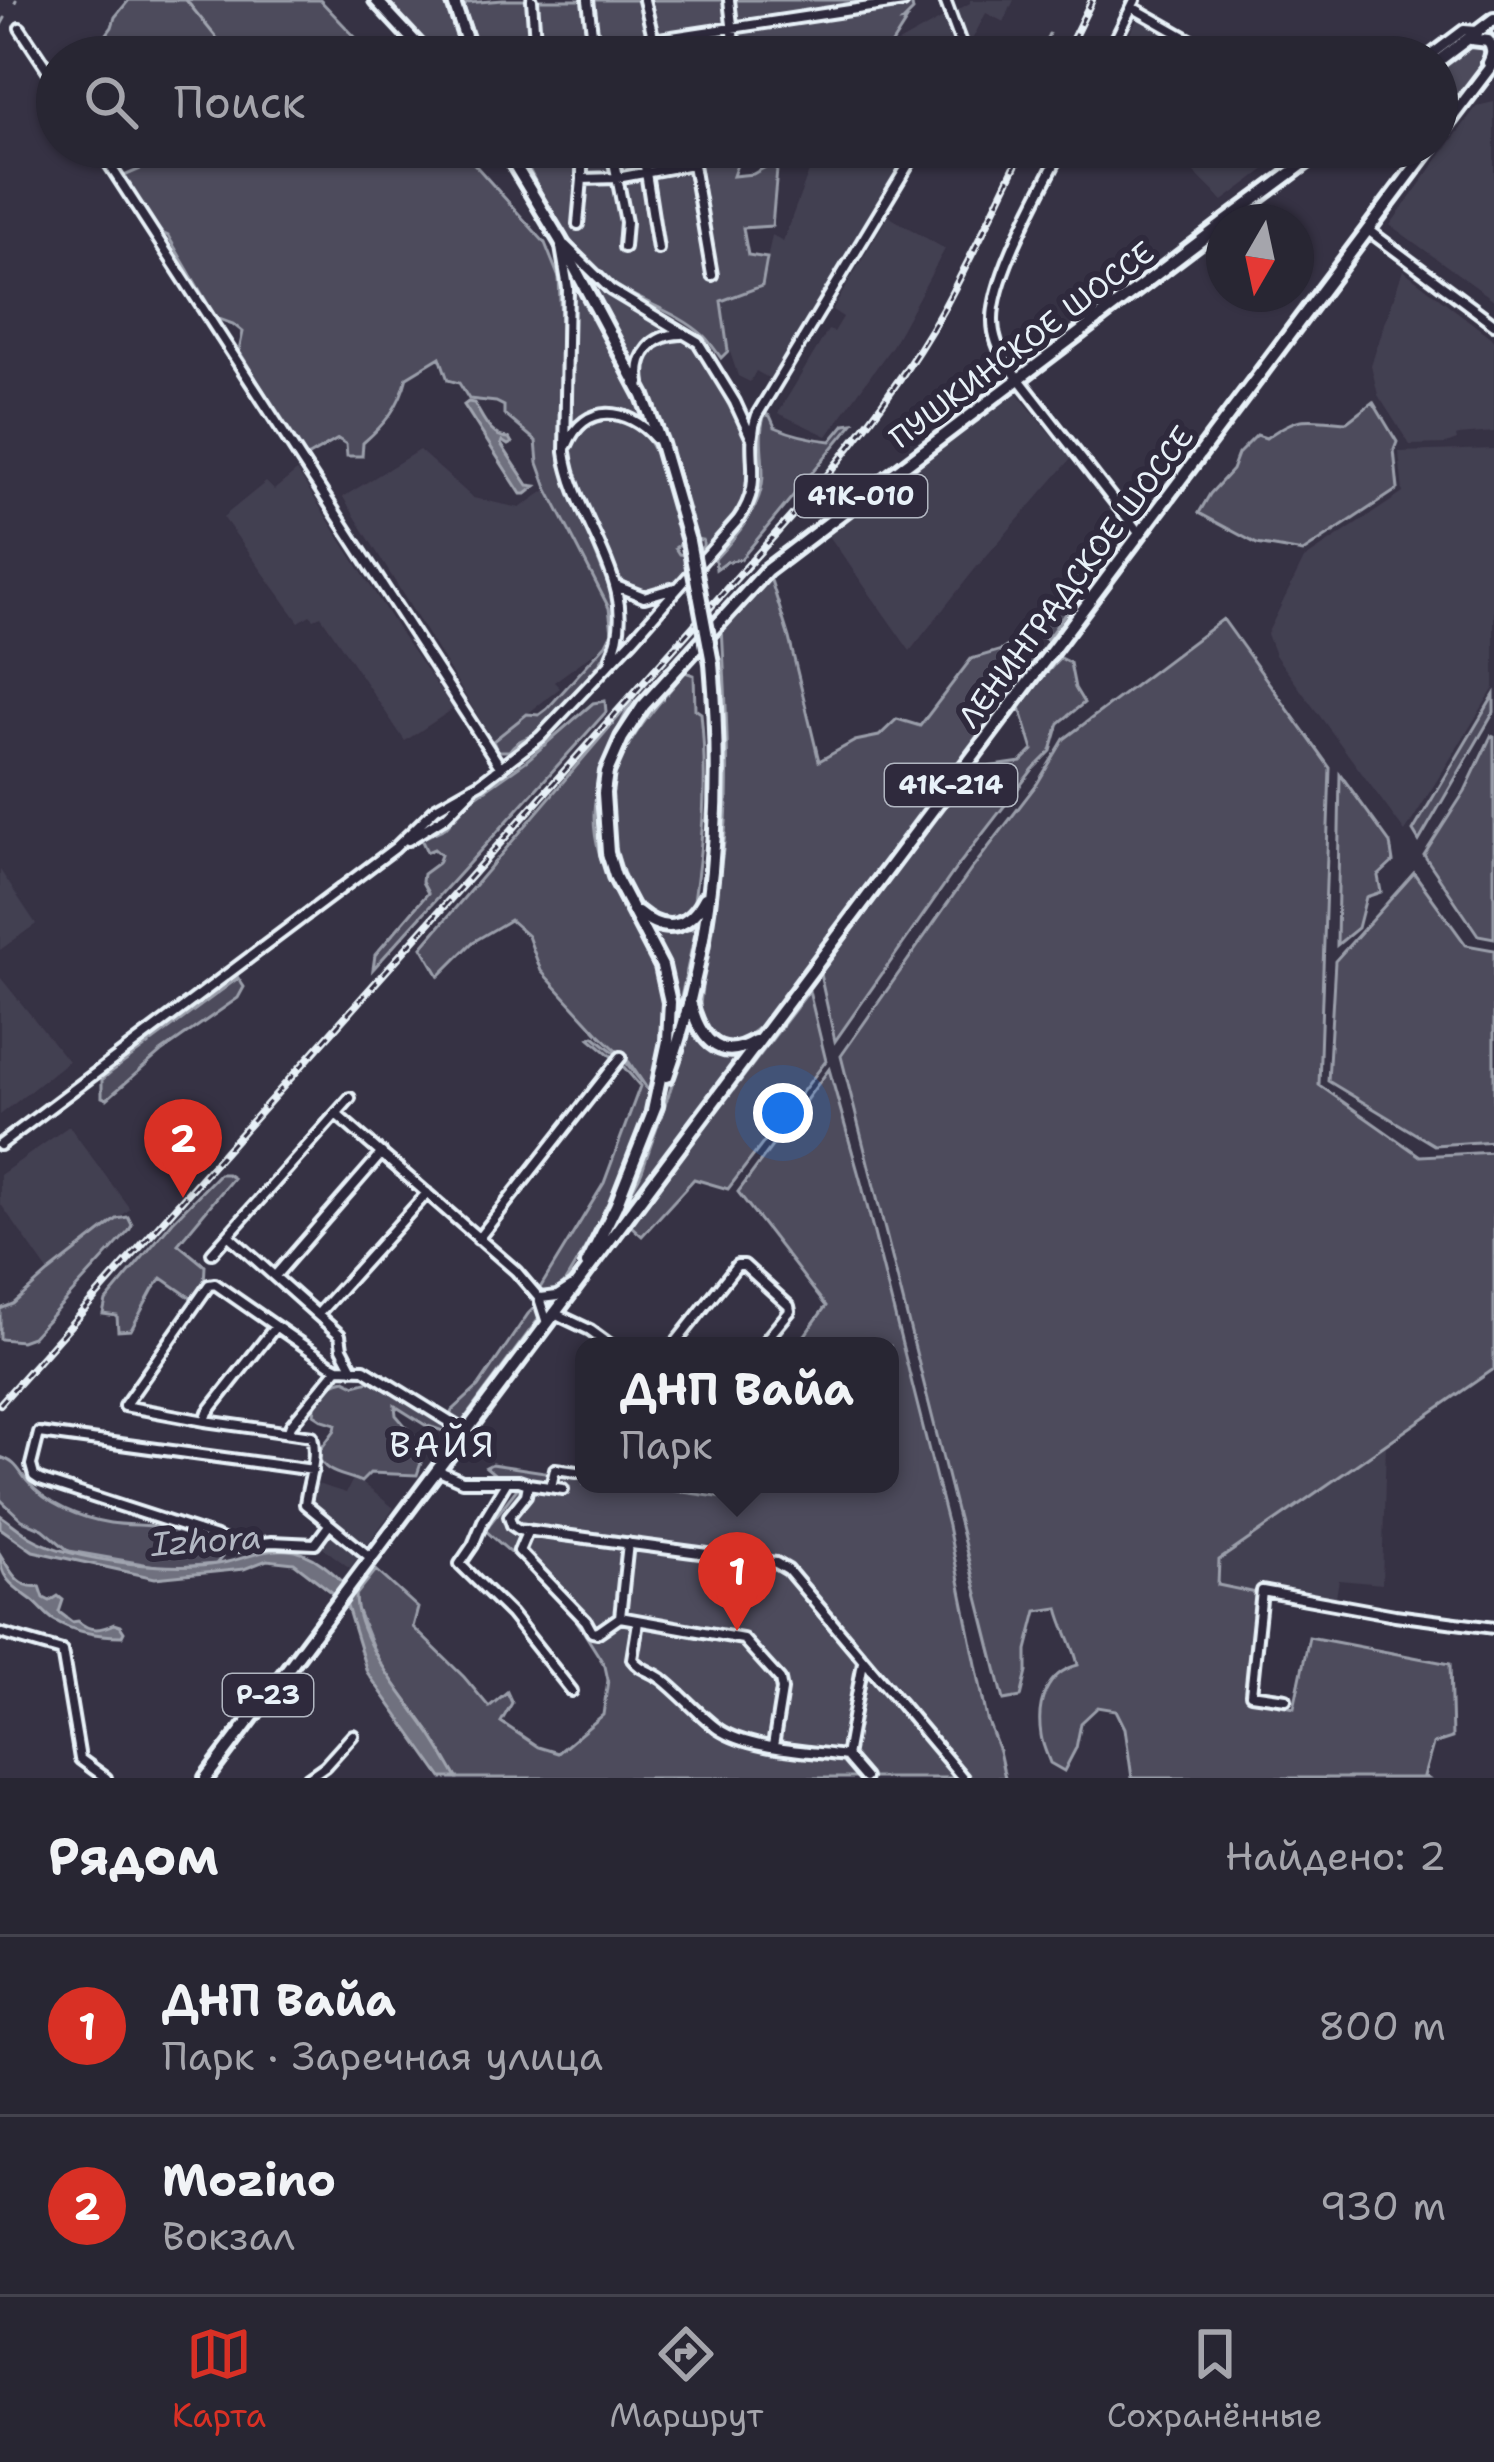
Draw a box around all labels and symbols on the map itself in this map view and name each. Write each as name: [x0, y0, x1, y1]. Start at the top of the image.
north arrow: [1206, 204, 1314, 312]
street label: ПУШКИНСКОЕ ШОССЕ: [881, 232, 1162, 458]
street label: ЛЕНИНГРАДСКОЕ ШОССЕ: [948, 417, 1203, 736]
road number: 41К-010: [795, 475, 927, 517]
road number: 41К-214: [885, 764, 1017, 806]
your location: [753, 1083, 813, 1143]
pin: 2: [144, 1099, 222, 1198]
district label: ВАЙЯ: [389, 1420, 497, 1469]
water label: Izhora: [148, 1514, 263, 1567]
pin: 1: [698, 1532, 776, 1631]
road number: Р-23: [223, 1674, 313, 1716]

